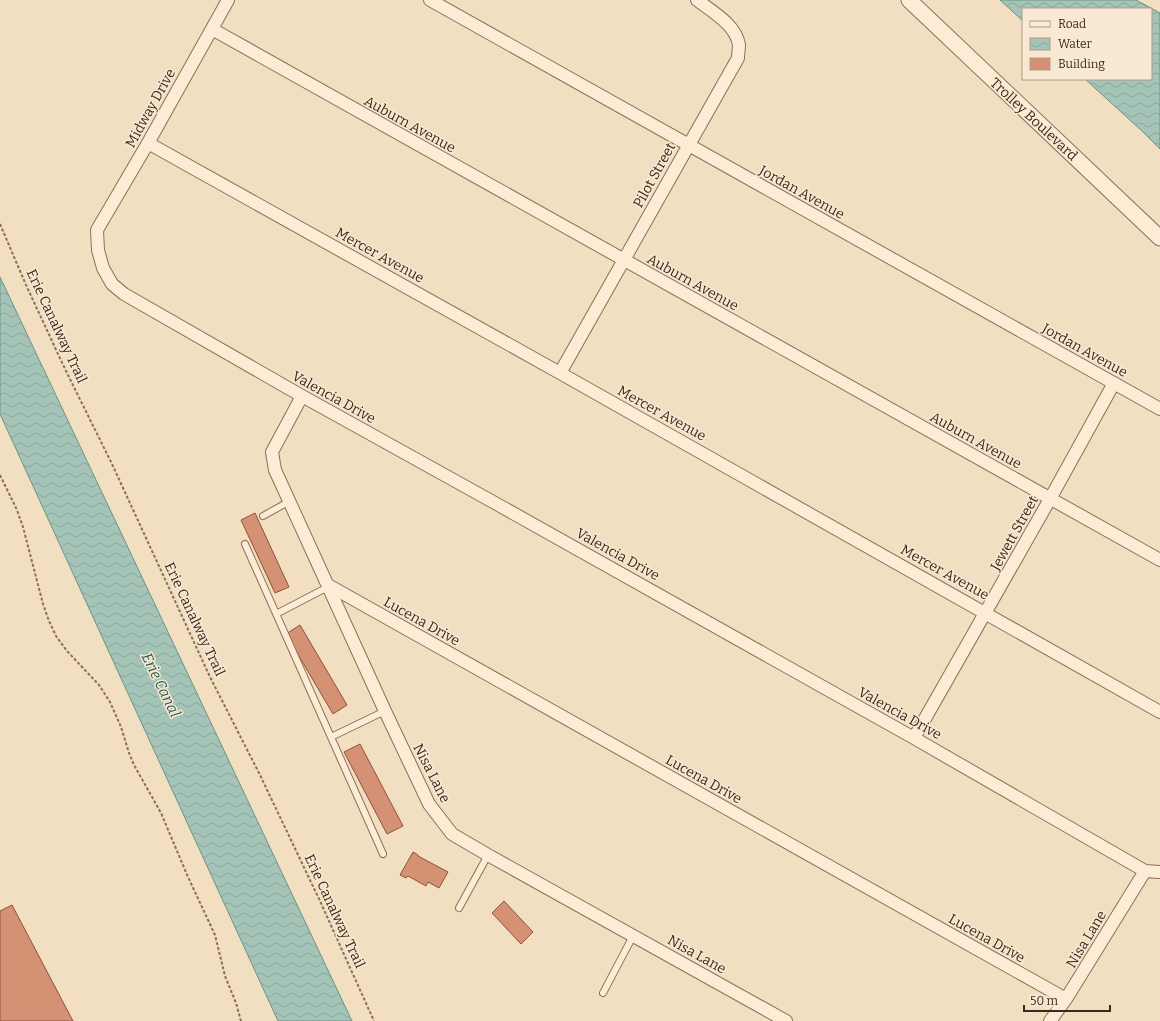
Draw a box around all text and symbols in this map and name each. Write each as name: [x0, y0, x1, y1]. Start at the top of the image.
legend: [1022, 8, 1152, 80]
text: Road: [1058, 17, 1086, 31]
text: Water: [1058, 37, 1093, 51]
text: Building: [1058, 57, 1105, 71]
street label: Midway Drive: [122, 66, 179, 151]
street label: Trolley Boulevard: [986, 74, 1081, 164]
street label: Auburn Avenue: [361, 92, 458, 157]
street label: Pilot Street: [630, 140, 679, 211]
street label: Jordan Avenue: [755, 161, 847, 223]
street label: Mercer Avenue: [333, 224, 427, 287]
street label: Auburn Avenue: [644, 250, 741, 315]
street label: Erie Canalway Trail: [23, 267, 90, 386]
street label: Jordan Avenue: [1038, 319, 1130, 381]
street label: Valencia Drive: [289, 368, 378, 427]
street label: Mercer Avenue: [615, 382, 709, 445]
street label: Auburn Avenue: [927, 408, 1024, 473]
street label: Jewett Street: [986, 493, 1042, 574]
street label: Valencia Drive: [573, 525, 662, 584]
street label: Mercer Avenue: [898, 541, 992, 604]
street label: Erie Canalway Trail: [161, 560, 228, 679]
street label: Lucena Drive: [381, 593, 463, 649]
water label: Erie Canal: [138, 650, 184, 720]
street label: Valencia Drive: [855, 684, 944, 743]
street label: Nisa Lane: [409, 741, 454, 806]
street label: Lucena Drive: [663, 751, 745, 807]
street label: Erie Canalway Trail: [301, 852, 368, 971]
street label: Nisa Lane: [1063, 907, 1110, 971]
street label: Lucena Drive: [946, 910, 1028, 966]
street label: Nisa Lane: [665, 931, 729, 977]
scale bar: [1024, 987, 1110, 1013]
text: 50 m: [1030, 994, 1059, 1008]

